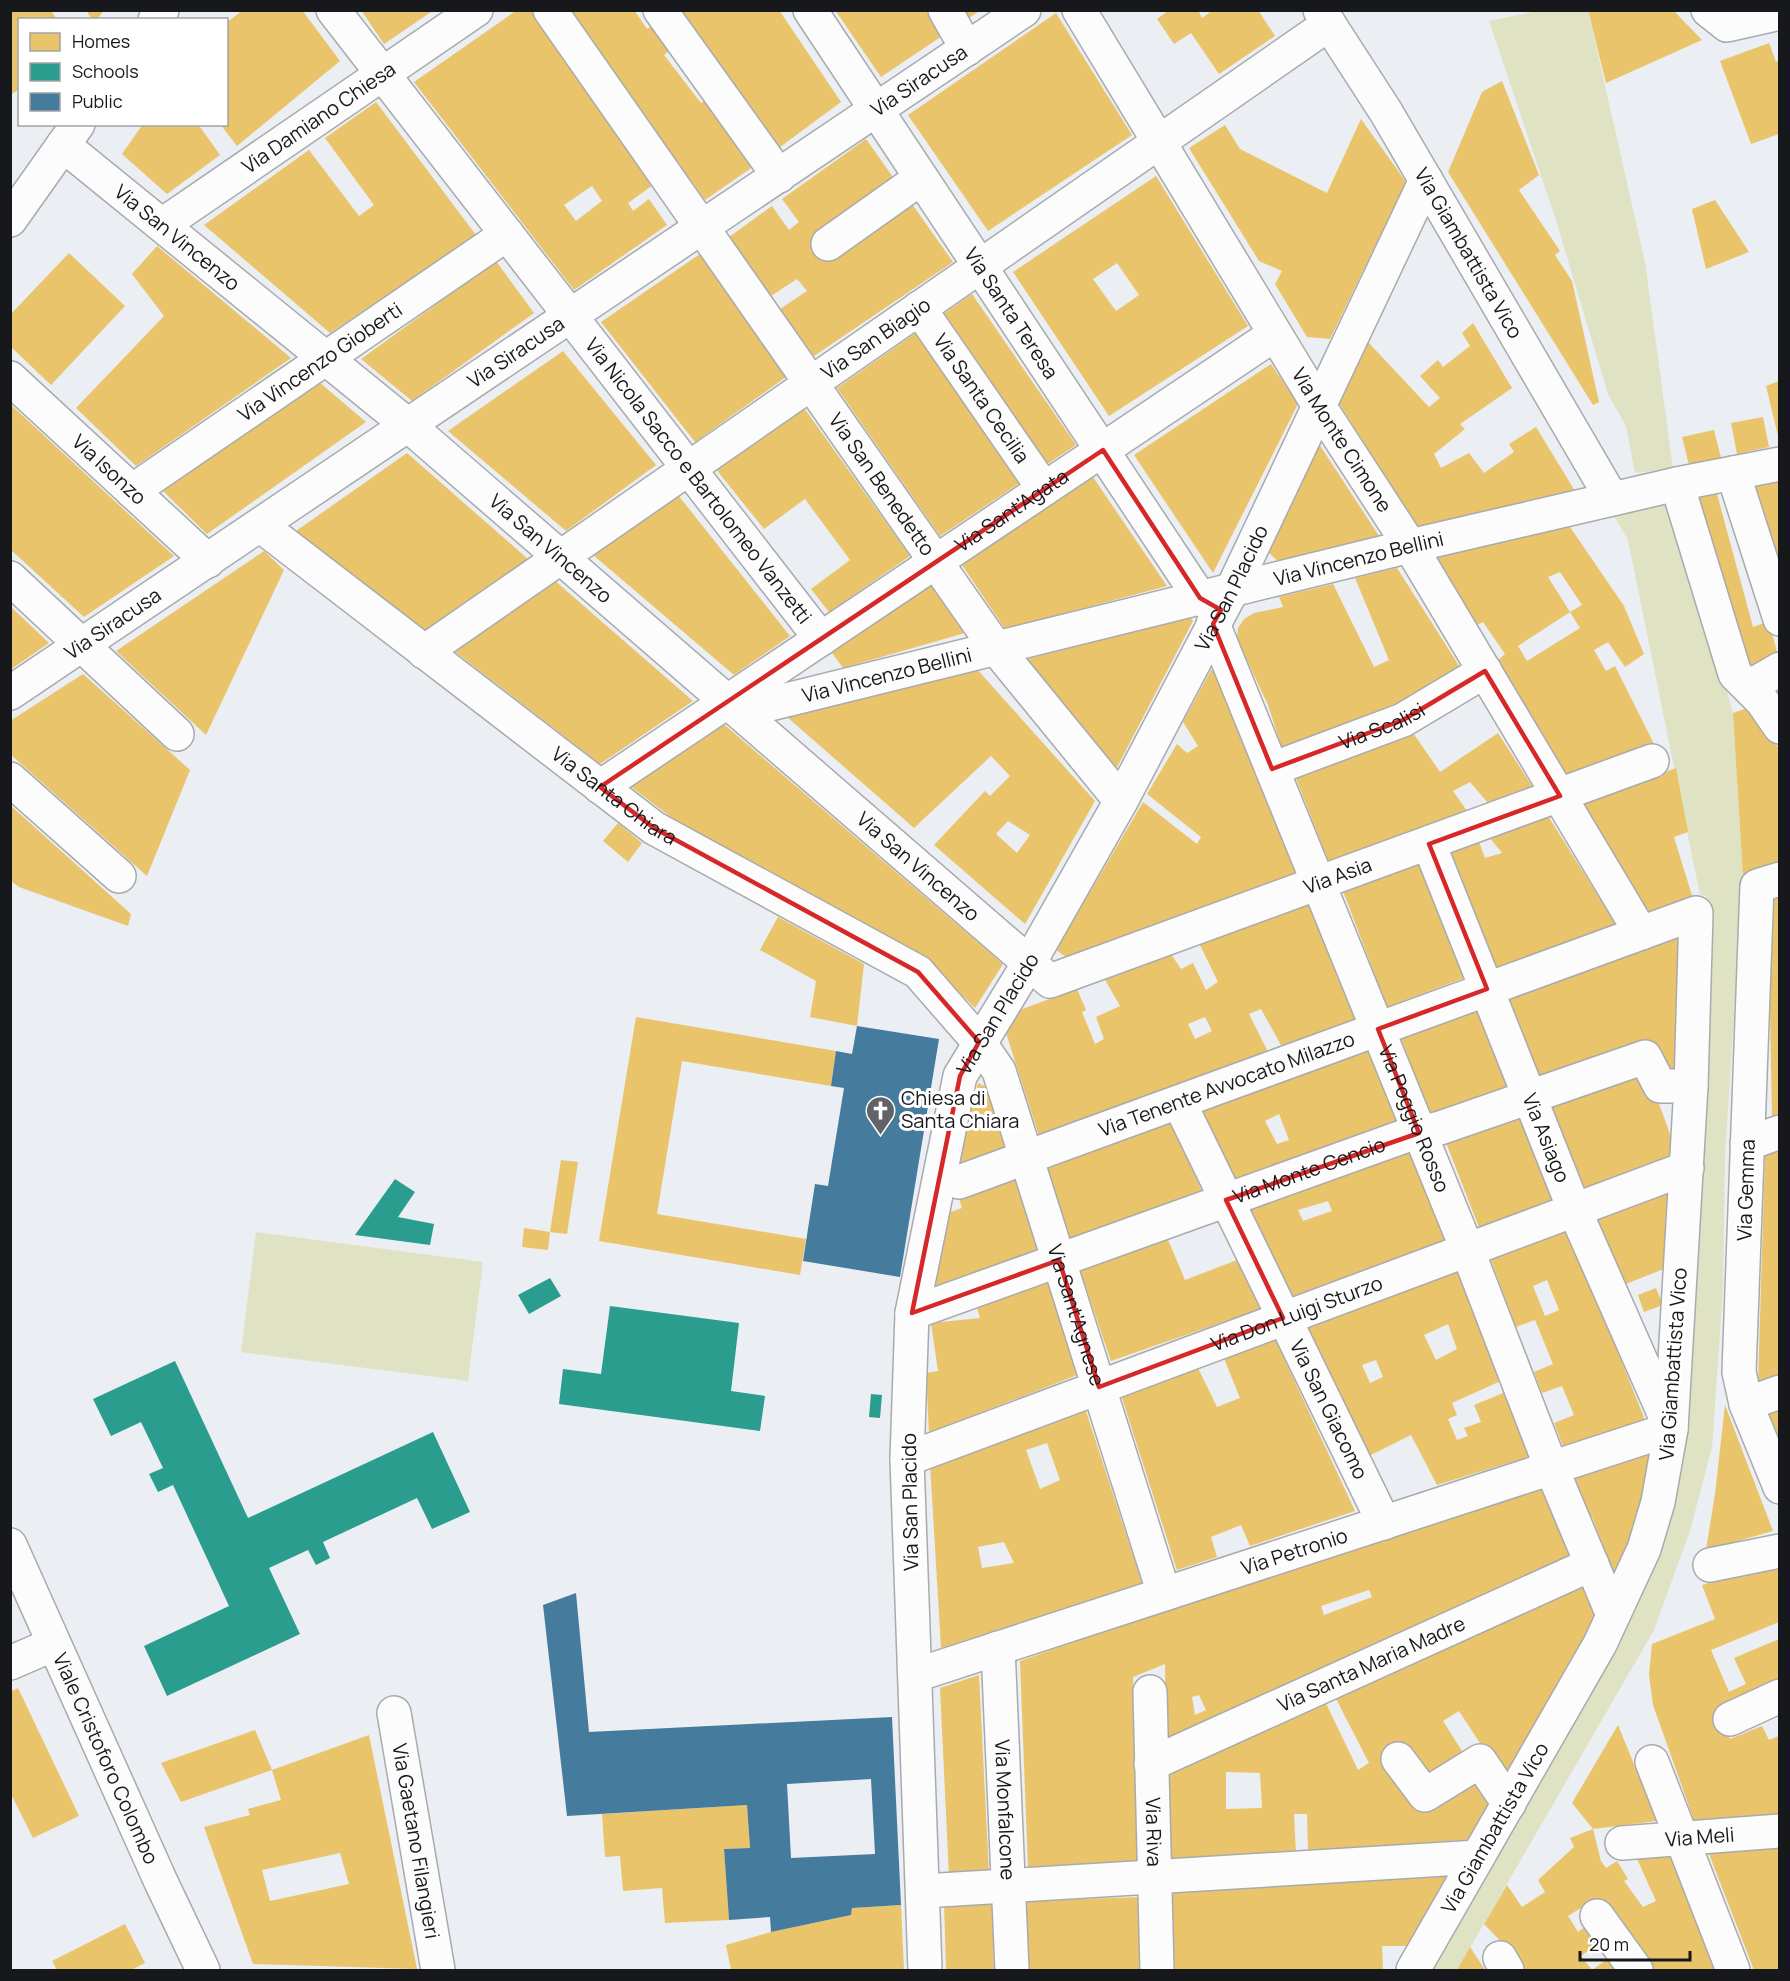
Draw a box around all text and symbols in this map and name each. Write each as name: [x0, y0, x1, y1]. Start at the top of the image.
legend: [18, 18, 228, 126]
text: Homes: [72, 29, 130, 53]
street label: Via Siracusa: [865, 38, 972, 123]
street label: Via Damiano Chiesa: [236, 55, 401, 179]
text: Schools: [72, 59, 139, 83]
text: Public: [72, 89, 123, 113]
street label: Via Giambattista Vico: [1408, 163, 1529, 343]
street label: Via San Vincenzo: [109, 178, 246, 297]
street label: Via Santa Teresa: [958, 242, 1065, 384]
street label: Via San Biagio: [816, 291, 936, 385]
street label: Via Vincenzo Gioberti: [232, 296, 407, 428]
street label: Via Siracusa: [462, 310, 569, 394]
street label: Via Santa Cecilia: [928, 328, 1036, 468]
street label: Via Nicola Sacco e Bartolomeo Vanzetti: [579, 332, 818, 629]
street label: Via Monte Cimone: [1286, 363, 1398, 517]
street label: Via San Benedetto: [823, 408, 942, 561]
street label: Via Isonzo: [67, 428, 153, 511]
street label: Via Sant'Agata: [949, 462, 1074, 558]
street label: Via San Vincenzo: [484, 487, 618, 609]
street label: Via San Placido: [1188, 520, 1274, 656]
street label: Via Vincenzo Bellini: [1271, 525, 1446, 592]
street label: Via Siracusa: [59, 581, 166, 666]
street label: Via Vincenzo Bellini: [799, 641, 974, 709]
street label: Via Scalisi: [1335, 696, 1430, 756]
street label: Via Santa Chiara: [546, 740, 682, 851]
street label: Via San Vincenzo: [851, 805, 986, 927]
street label: Via Asia: [1300, 851, 1375, 900]
street label: Via San Placido: [950, 948, 1045, 1079]
street label: Via Tenente Avvocato Milazzo: [1095, 1025, 1358, 1143]
street label: Via Poggio Rosso: [1373, 1041, 1457, 1196]
place label: Chiesa di Santa Chiara: [901, 1084, 1019, 1134]
street label: Via Asiago: [1516, 1089, 1577, 1187]
church icon: Chiesa di Santa Chiara: [864, 1094, 896, 1136]
street label: Via Monte Cencio: [1229, 1130, 1389, 1210]
street label: Via Gemma: [1730, 1139, 1761, 1241]
street label: Via Sant'Agnese: [1042, 1241, 1112, 1389]
street label: Via Giambattista Vico: [1652, 1266, 1693, 1461]
street label: Via Don Luigi Sturzo: [1207, 1269, 1386, 1357]
street label: Via San Giacomo: [1284, 1335, 1375, 1484]
street label: Via San Placido: [895, 1433, 924, 1571]
street label: Via Petronio: [1238, 1521, 1351, 1581]
street label: Via Santa Maria Madre: [1273, 1609, 1469, 1718]
street label: Viale Cristoforo Colombo: [47, 1648, 165, 1868]
street label: Via Giambattista Vico: [1435, 1737, 1555, 1918]
street label: Via Monfalcone: [989, 1739, 1022, 1881]
street label: Via Gaetano Filangieri: [386, 1741, 446, 1941]
street label: Via Riva: [1140, 1797, 1168, 1867]
street label: Via Meli: [1664, 1821, 1735, 1853]
scale bar: [1580, 1924, 1690, 1962]
text: 20 m: [1589, 1932, 1629, 1956]

